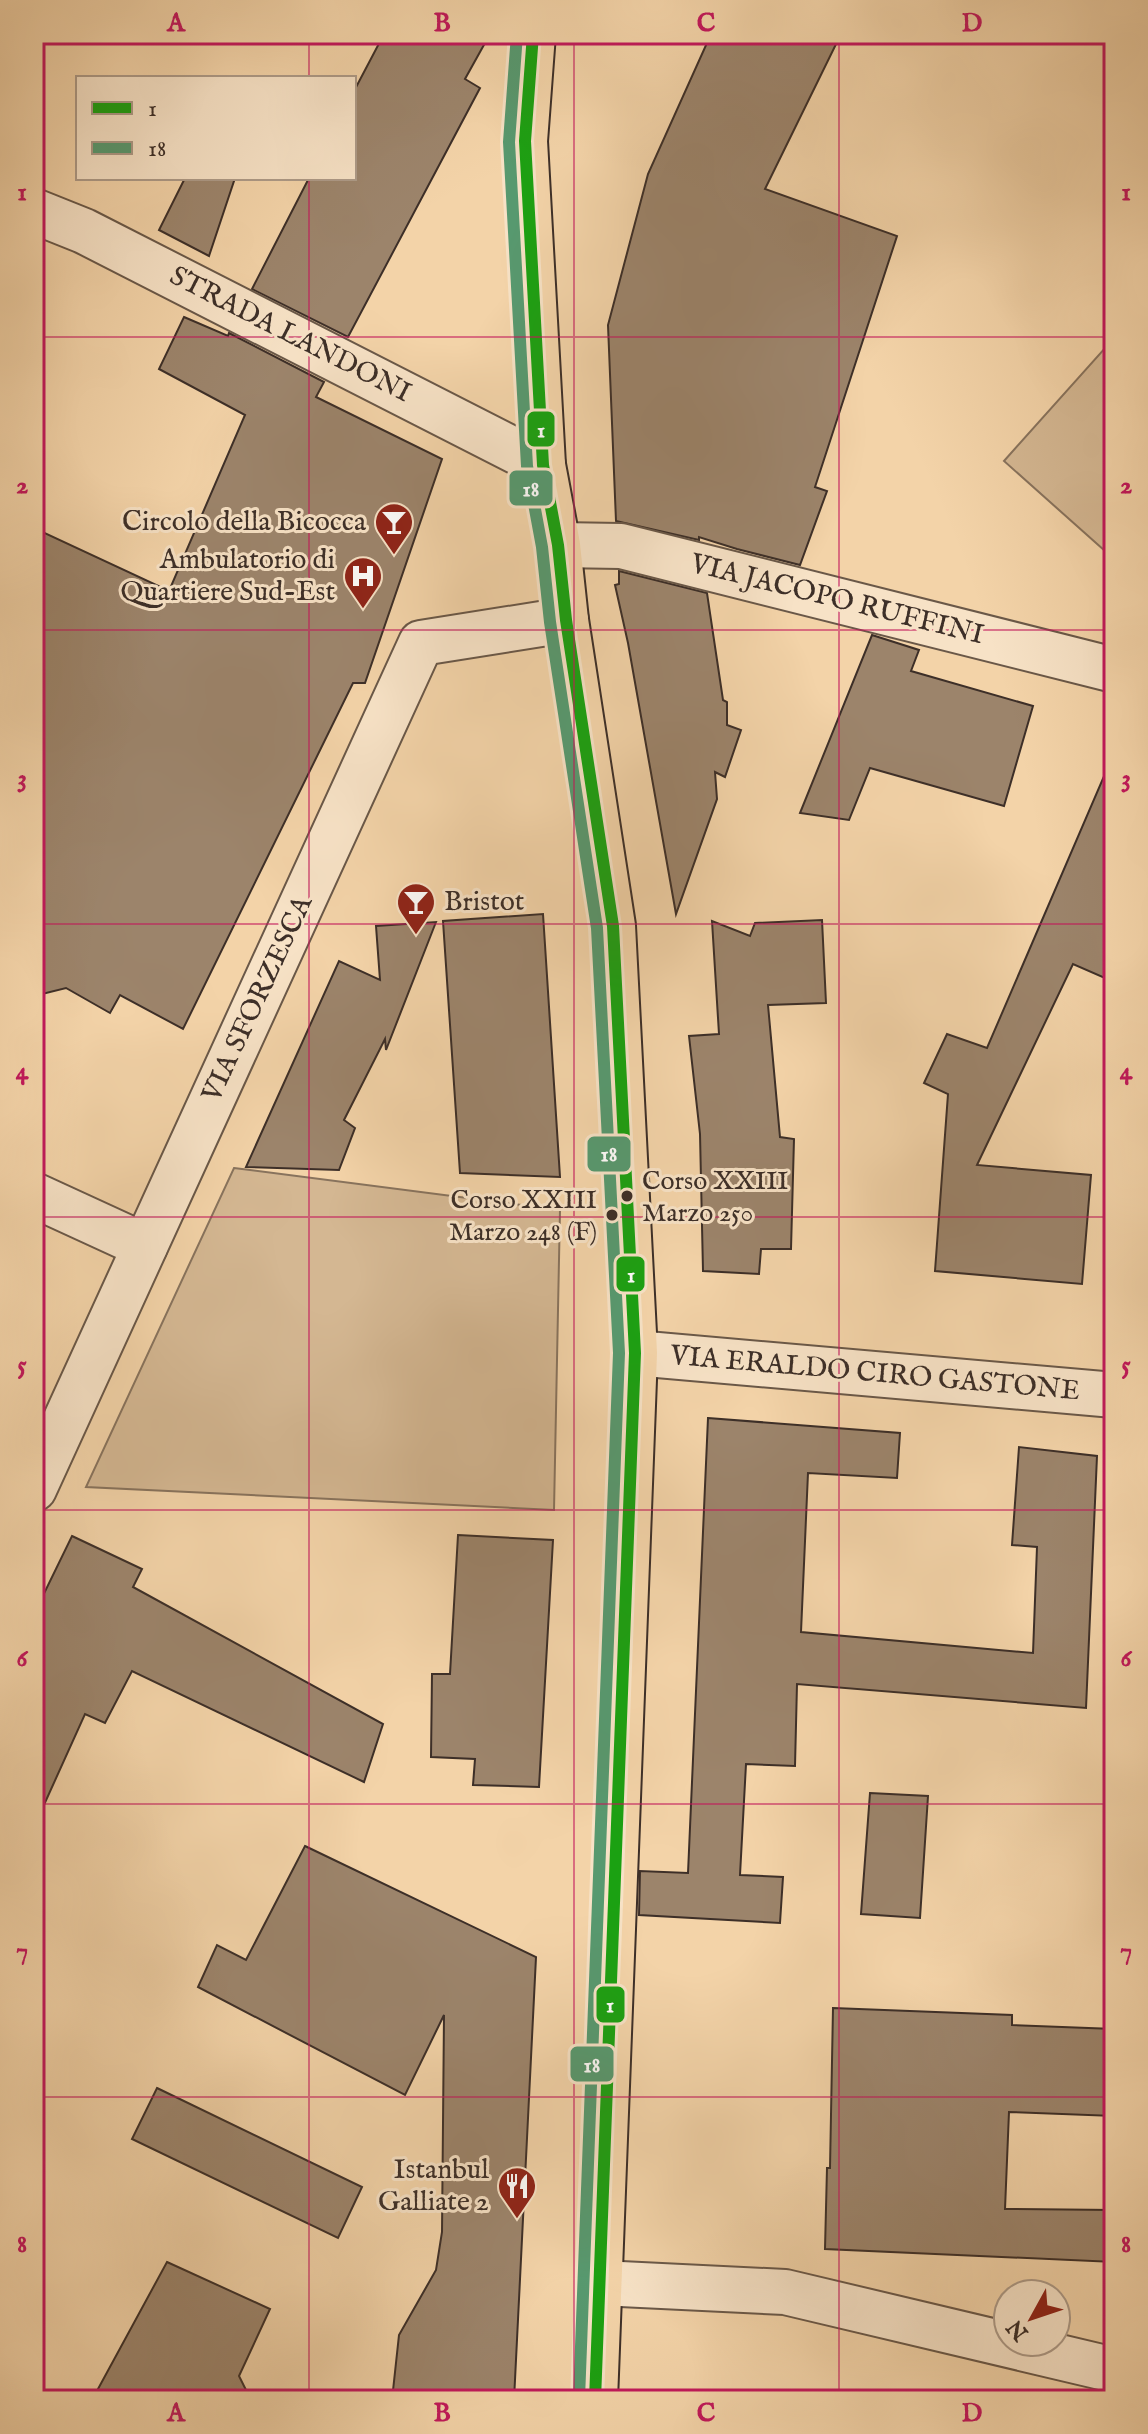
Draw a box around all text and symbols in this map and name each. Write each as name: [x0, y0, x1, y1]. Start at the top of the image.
text: A: [166, 7, 186, 40]
text: B: [433, 7, 451, 40]
text: C: [697, 7, 716, 40]
text: D: [962, 7, 983, 40]
legend: [76, 76, 356, 180]
text: 1: [148, 94, 157, 125]
text: 18: [148, 134, 166, 165]
text: 1: [17, 176, 27, 209]
text: 1: [1121, 176, 1131, 209]
street label: STRADA LANDONI: [163, 259, 417, 411]
line badge: 1: [526, 410, 556, 448]
text: 1: [537, 417, 545, 445]
text: 2: [16, 469, 28, 502]
line badge: 18: [508, 469, 554, 507]
text: 2: [1120, 469, 1132, 502]
text: 18: [523, 476, 539, 504]
bar icon: Circolo della Bicocca: [373, 501, 415, 556]
place label: Circolo della Bicocca: [122, 505, 367, 540]
place label: Ambulatorio di Quartiere Sud-Est: [120, 543, 335, 610]
street label: VIA JACOPO RUFFINI: [686, 546, 987, 653]
hospital icon: Ambulatorio di Quartiere Sud-Est: [342, 555, 384, 610]
text: 3: [17, 762, 27, 795]
text: 3: [1121, 762, 1131, 795]
bar icon: Bristot: [395, 881, 437, 936]
place label: Bristot: [444, 885, 525, 920]
street label: VIA SFORZESCA: [194, 889, 322, 1109]
text: 4: [16, 1055, 30, 1088]
text: 4: [1120, 1055, 1134, 1088]
line badge: 18: [586, 1135, 632, 1173]
text: 18: [601, 1141, 617, 1169]
place label: Corso XXIII Marzo 250: [642, 1165, 789, 1230]
place label: Corso XXIII Marzo 248 (F): [449, 1184, 597, 1249]
marker: Corso XXIII Marzo 250: [619, 1188, 635, 1204]
marker: Corso XXIII Marzo 248 (F): [604, 1207, 620, 1223]
line badge: 1: [615, 1255, 646, 1293]
text: 1: [627, 1262, 635, 1290]
street label: VIA ERALDO CIRO GASTONE: [668, 1339, 1081, 1409]
text: 5: [17, 1349, 27, 1382]
text: 5: [1121, 1349, 1131, 1382]
text: 6: [17, 1642, 29, 1675]
text: 6: [1121, 1642, 1133, 1675]
text: 7: [16, 1935, 28, 1968]
text: 7: [1120, 1935, 1132, 1968]
line badge: 1: [595, 1985, 626, 2024]
text: 1: [606, 1992, 614, 2020]
line badge: 18: [569, 2045, 615, 2083]
text: 18: [584, 2052, 600, 2080]
place label: Istanbul Galliate 2: [378, 2153, 489, 2220]
restaurant icon: Istanbul Galliate 2: [496, 2165, 538, 2220]
text: 8: [17, 2228, 27, 2261]
text: 8: [1121, 2228, 1131, 2261]
north arrow: [992, 2278, 1072, 2358]
text: N: [1001, 2313, 1036, 2347]
text: A: [166, 2397, 186, 2430]
text: B: [433, 2397, 451, 2430]
text: C: [697, 2397, 716, 2430]
text: D: [962, 2397, 983, 2430]

